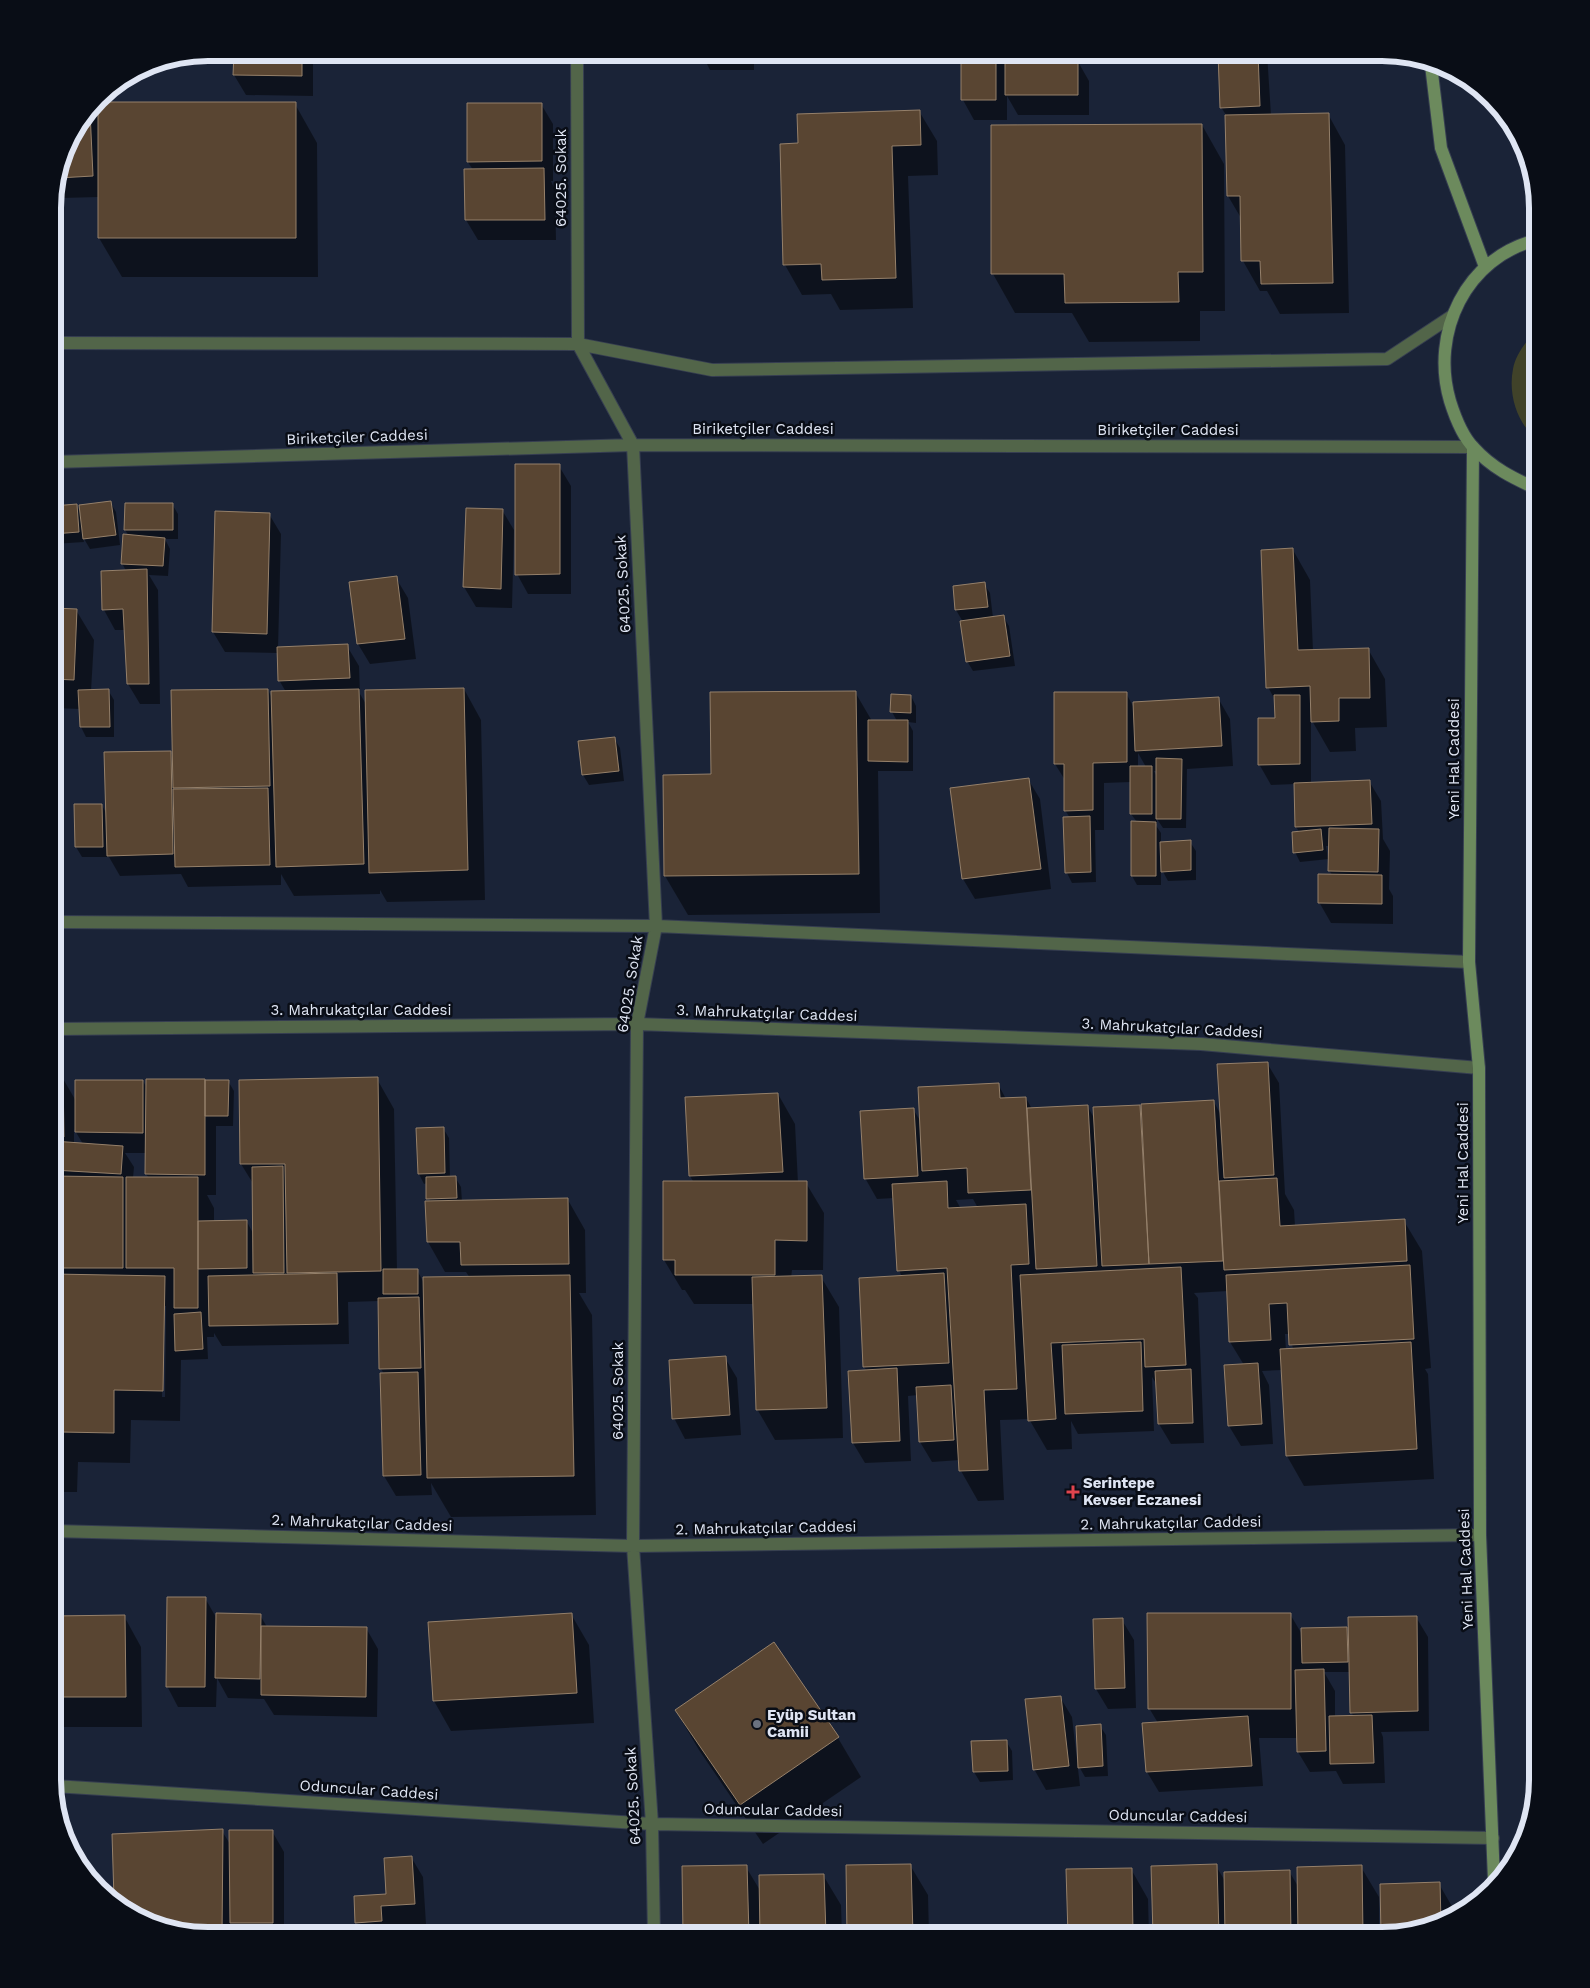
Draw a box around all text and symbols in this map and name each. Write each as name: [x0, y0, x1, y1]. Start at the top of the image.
street label: 64025. Sokak: [552, 128, 570, 227]
street label: Biriketçiler Caddesi: [692, 420, 834, 438]
street label: Biriketçiler Caddesi: [1097, 421, 1239, 439]
street label: Biriketçiler Caddesi: [286, 426, 428, 448]
street label: 64025. Sokak: [611, 534, 635, 633]
street label: Yeni Hal Caddesi: [1445, 698, 1463, 820]
street label: 64025. Sokak: [613, 934, 647, 1034]
street label: 3. Mahrukatçılar Caddesi: [270, 1001, 452, 1019]
street label: 3. Mahrukatçılar Caddesi: [676, 1001, 858, 1025]
street label: 3. Mahrukatçılar Caddesi: [1081, 1014, 1263, 1042]
street label: Yeni Hal Caddesi: [1454, 1102, 1472, 1224]
street label: 64025. Sokak: [609, 1341, 627, 1440]
place label: Serintepe Kevser Eczanesi: [1083, 1474, 1201, 1509]
marker: Serintepe Kevser Eczanesi: [1067, 1486, 1079, 1498]
street label: Yeni Hal Caddesi: [1455, 1508, 1477, 1630]
street label: 2. Mahrukatçılar Caddesi: [271, 1511, 453, 1535]
street label: 2. Mahrukatçılar Caddesi: [1080, 1512, 1262, 1534]
street label: 2. Mahrukatçılar Caddesi: [675, 1517, 857, 1539]
place label: Eyüp Sultan Camii: [767, 1706, 856, 1741]
marker: Eyüp Sultan Camii: [751, 1718, 763, 1730]
street label: 64025. Sokak: [621, 1746, 645, 1845]
street label: Oduncular Caddesi: [299, 1776, 439, 1804]
street label: Oduncular Caddesi: [703, 1800, 843, 1820]
street label: Oduncular Caddesi: [1108, 1806, 1248, 1826]

